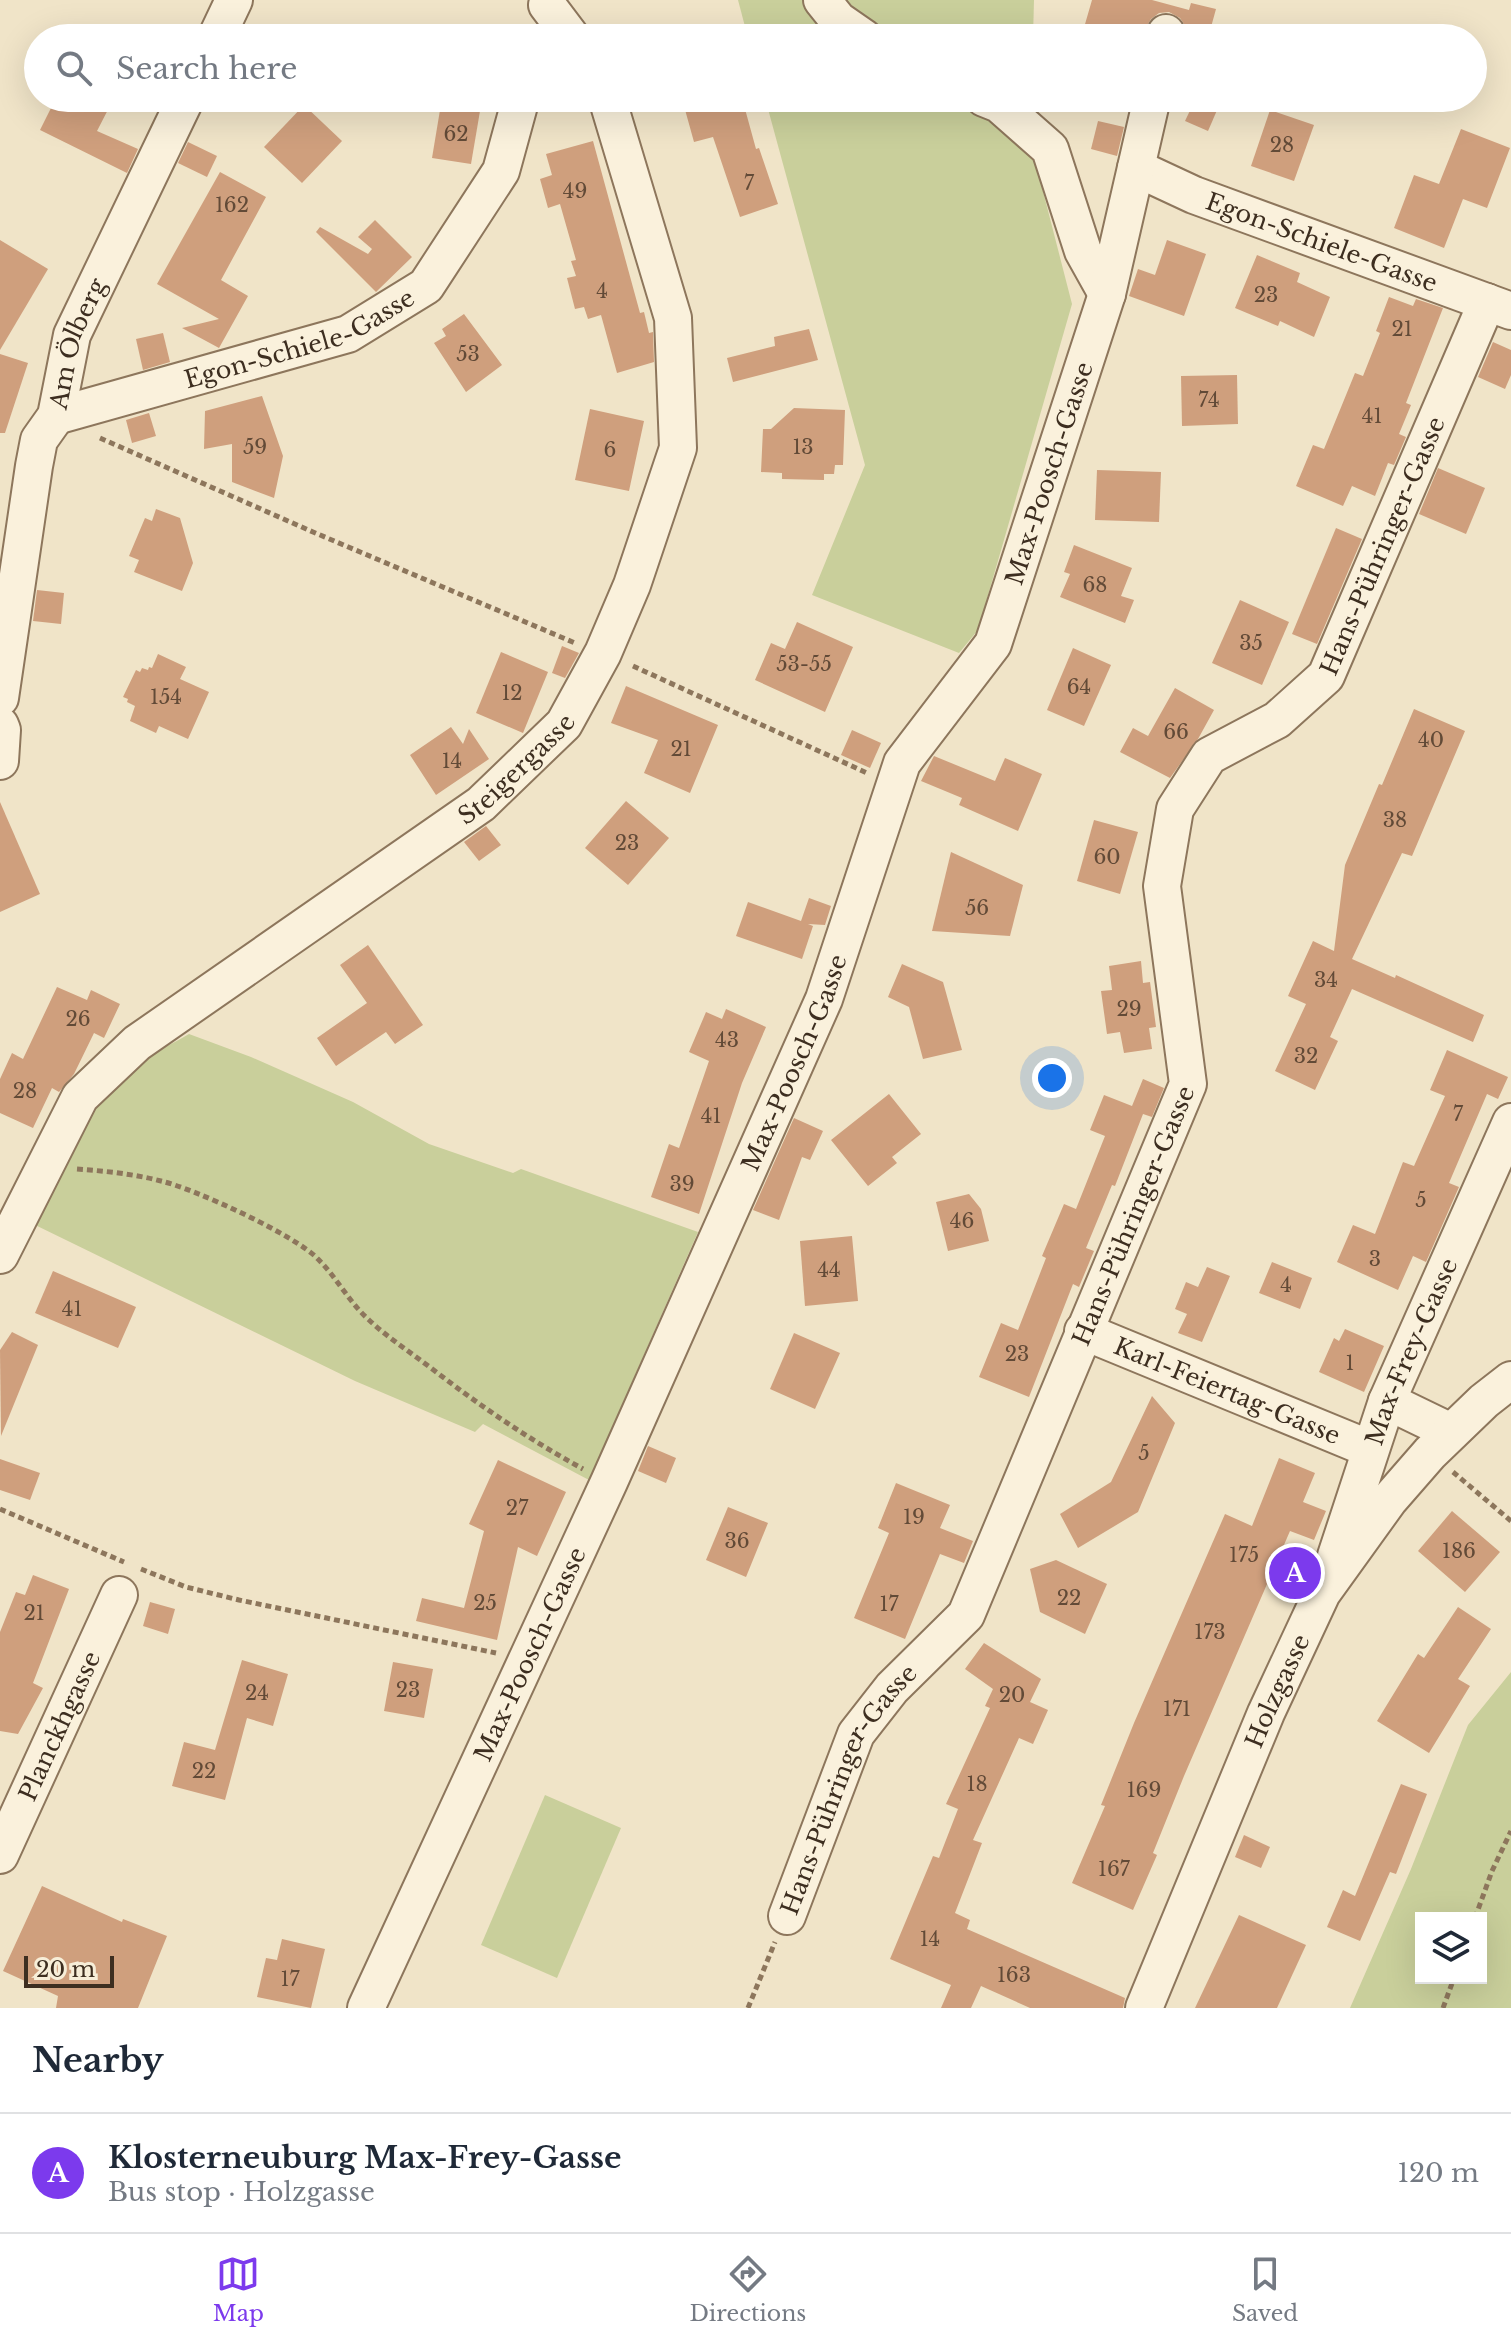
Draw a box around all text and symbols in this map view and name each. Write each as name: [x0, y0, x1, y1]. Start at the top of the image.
search box: [24, 24, 1487, 112]
icon: search: [52, 46, 96, 90]
text: Search here: [116, 50, 297, 87]
house number: 62: [443, 122, 469, 146]
house number: 28: [1270, 133, 1294, 157]
house number: 7: [744, 171, 755, 195]
house number: 49: [563, 179, 587, 203]
street label: Egon-Schiele-Gasse: [1202, 186, 1441, 297]
house number: 162: [215, 193, 249, 217]
street label: Am Ölberg: [43, 273, 112, 413]
house number: 4: [596, 279, 608, 303]
street label: Egon-Schiele-Gasse: [181, 282, 419, 394]
house number: 23: [1254, 283, 1278, 307]
house number: 21: [1391, 317, 1413, 341]
house number: 53: [456, 342, 480, 366]
street label: Max-Poosch-Gasse: [999, 358, 1098, 588]
house number: 74: [1198, 388, 1220, 412]
house number: 41: [1362, 404, 1382, 428]
street label: Hans-Pühringer-Gasse: [1314, 412, 1451, 679]
house number: 59: [243, 435, 267, 459]
house number: 13: [792, 435, 814, 459]
house number: 6: [604, 438, 616, 462]
house number: 68: [1083, 573, 1107, 597]
house number: 35: [1239, 631, 1263, 655]
house number: 53-55: [776, 652, 832, 676]
house number: 64: [1067, 675, 1091, 699]
house number: 12: [501, 681, 523, 705]
house number: 154: [150, 685, 182, 709]
street label: Steigergasse: [452, 709, 581, 830]
house number: 66: [1163, 720, 1189, 744]
house number: 40: [1418, 728, 1444, 752]
house number: 21: [670, 737, 692, 761]
house number: 14: [442, 749, 462, 773]
house number: 38: [1383, 808, 1407, 832]
house number: 23: [615, 831, 639, 855]
house number: 60: [1093, 845, 1121, 869]
house number: 56: [965, 896, 989, 920]
street label: Max-Poosch-Gasse: [735, 951, 852, 1175]
house number: 34: [1314, 968, 1338, 992]
house number: 29: [1116, 997, 1142, 1021]
house number: 26: [65, 1007, 91, 1031]
house number: 43: [715, 1028, 739, 1052]
house number: 32: [1294, 1044, 1318, 1068]
your location: [1032, 1058, 1072, 1098]
house number: 28: [13, 1079, 37, 1103]
street label: Hans-Pühringer-Gasse: [1066, 1081, 1200, 1350]
house number: 7: [1453, 1102, 1464, 1126]
house number: 41: [701, 1104, 721, 1128]
house number: 39: [669, 1172, 695, 1196]
house number: 5: [1415, 1188, 1427, 1212]
house number: 46: [950, 1209, 974, 1233]
house number: 3: [1369, 1247, 1381, 1271]
street label: Max-Frey-Gasse: [1359, 1253, 1463, 1449]
house number: 44: [817, 1258, 841, 1282]
house number: 4: [1280, 1273, 1292, 1297]
house number: 41: [62, 1297, 82, 1321]
street label: Karl-Feiertag-Gasse: [1110, 1331, 1345, 1450]
house number: 23: [1005, 1342, 1029, 1366]
house number: 1: [1346, 1351, 1354, 1375]
house number: 5: [1138, 1441, 1150, 1465]
house number: 27: [506, 1496, 529, 1520]
house number: 19: [903, 1505, 925, 1529]
house number: 36: [724, 1529, 750, 1553]
house number: 186: [1442, 1539, 1476, 1563]
street label: Max-Poosch-Gasse: [468, 1542, 592, 1766]
house number: 175: [1229, 1543, 1259, 1567]
pin: A: [1269, 1543, 1321, 1603]
house number: 22: [1057, 1586, 1081, 1610]
house number: 25: [473, 1591, 497, 1615]
house number: 17: [880, 1592, 899, 1616]
house number: 21: [23, 1601, 45, 1625]
house number: 173: [1194, 1620, 1226, 1644]
street label: Holzgasse: [1239, 1629, 1315, 1752]
street label: Planckhgasse: [12, 1646, 106, 1805]
street label: Hans-Pühringer-Gasse: [774, 1658, 922, 1919]
house number: 23: [396, 1678, 420, 1702]
house number: 24: [245, 1681, 269, 1705]
house number: 20: [999, 1683, 1025, 1707]
house number: 171: [1163, 1697, 1191, 1721]
house number: 22: [192, 1759, 216, 1783]
house number: 18: [966, 1772, 988, 1796]
house number: 169: [1127, 1778, 1161, 1802]
house number: 167: [1098, 1857, 1131, 1881]
map controls: [1415, 1912, 1487, 1984]
button: layers: [1415, 1912, 1487, 1984]
house number: 14: [920, 1927, 940, 1951]
scale bar: [24, 1952, 114, 1988]
text: 20 m: [36, 1956, 95, 1983]
house number: 163: [997, 1963, 1031, 1987]
house number: 17: [281, 1967, 300, 1991]
text: Nearby: [32, 2039, 164, 2081]
text: Klosterneuburg Max-Frey-Gasse: [108, 2139, 622, 2176]
text: A: [47, 2157, 69, 2189]
text: 120 m: [1397, 2157, 1479, 2189]
text: Bus stop · Holzgasse: [108, 2176, 375, 2208]
tab: Map: [213, 2252, 264, 2327]
tab: Directions: [689, 2252, 806, 2327]
tab: Saved: [1232, 2252, 1298, 2327]

